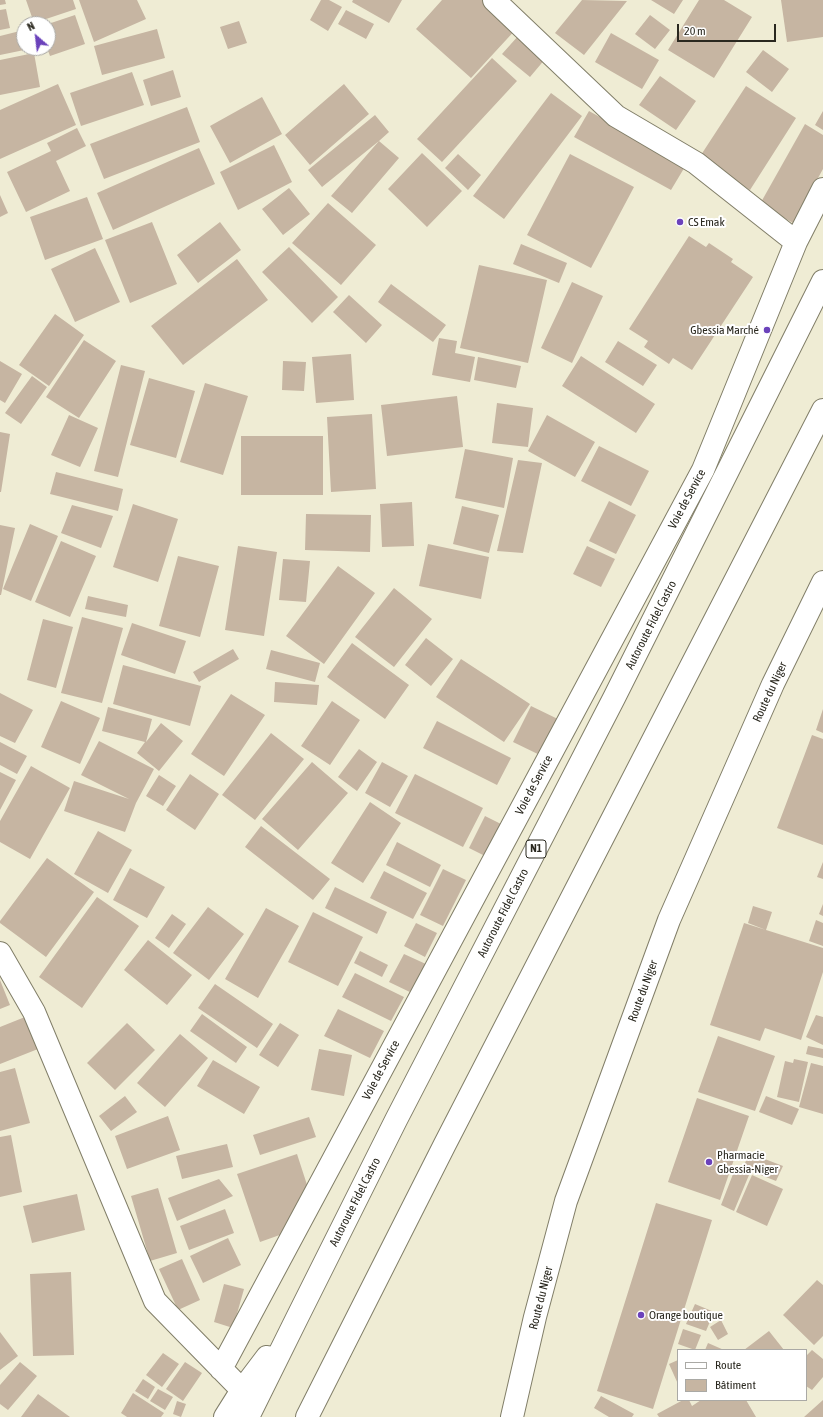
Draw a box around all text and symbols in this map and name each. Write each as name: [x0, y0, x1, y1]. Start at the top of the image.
north arrow: [16, 16, 56, 56]
scale bar: [679, 16, 778, 42]
text: N: [25, 19, 37, 33]
text: 20 m: [684, 24, 706, 38]
place label: CS Emak: [688, 215, 725, 229]
marker: CS Emak: [675, 217, 685, 227]
place label: Gbessia Marché: [690, 323, 759, 337]
marker: Gbessia Marché: [762, 325, 772, 335]
street label: Voie de Service: [665, 467, 709, 531]
street label: Autoroute Fidel Castro: [622, 578, 680, 672]
street label: Route du Niger: [750, 660, 790, 724]
street label: Voie de Service: [512, 753, 556, 817]
road number: N1: [526, 840, 546, 858]
street label: Autoroute Fidel Castro: [474, 866, 532, 960]
street label: Route du Niger: [625, 958, 661, 1024]
street label: Voie de Service: [359, 1038, 403, 1102]
place label: Pharmacie Gbessia-Niger: [717, 1148, 778, 1176]
street label: Autoroute Fidel Castro: [326, 1155, 384, 1249]
marker: Pharmacie Gbessia-Niger: [704, 1157, 714, 1167]
street label: Route du Niger: [526, 1265, 556, 1331]
place label: Orange boutique: [649, 1308, 723, 1322]
marker: Orange boutique: [636, 1310, 646, 1320]
legend: [677, 1349, 807, 1401]
text: Route: [715, 1358, 741, 1372]
text: Bâtiment: [715, 1378, 756, 1392]

